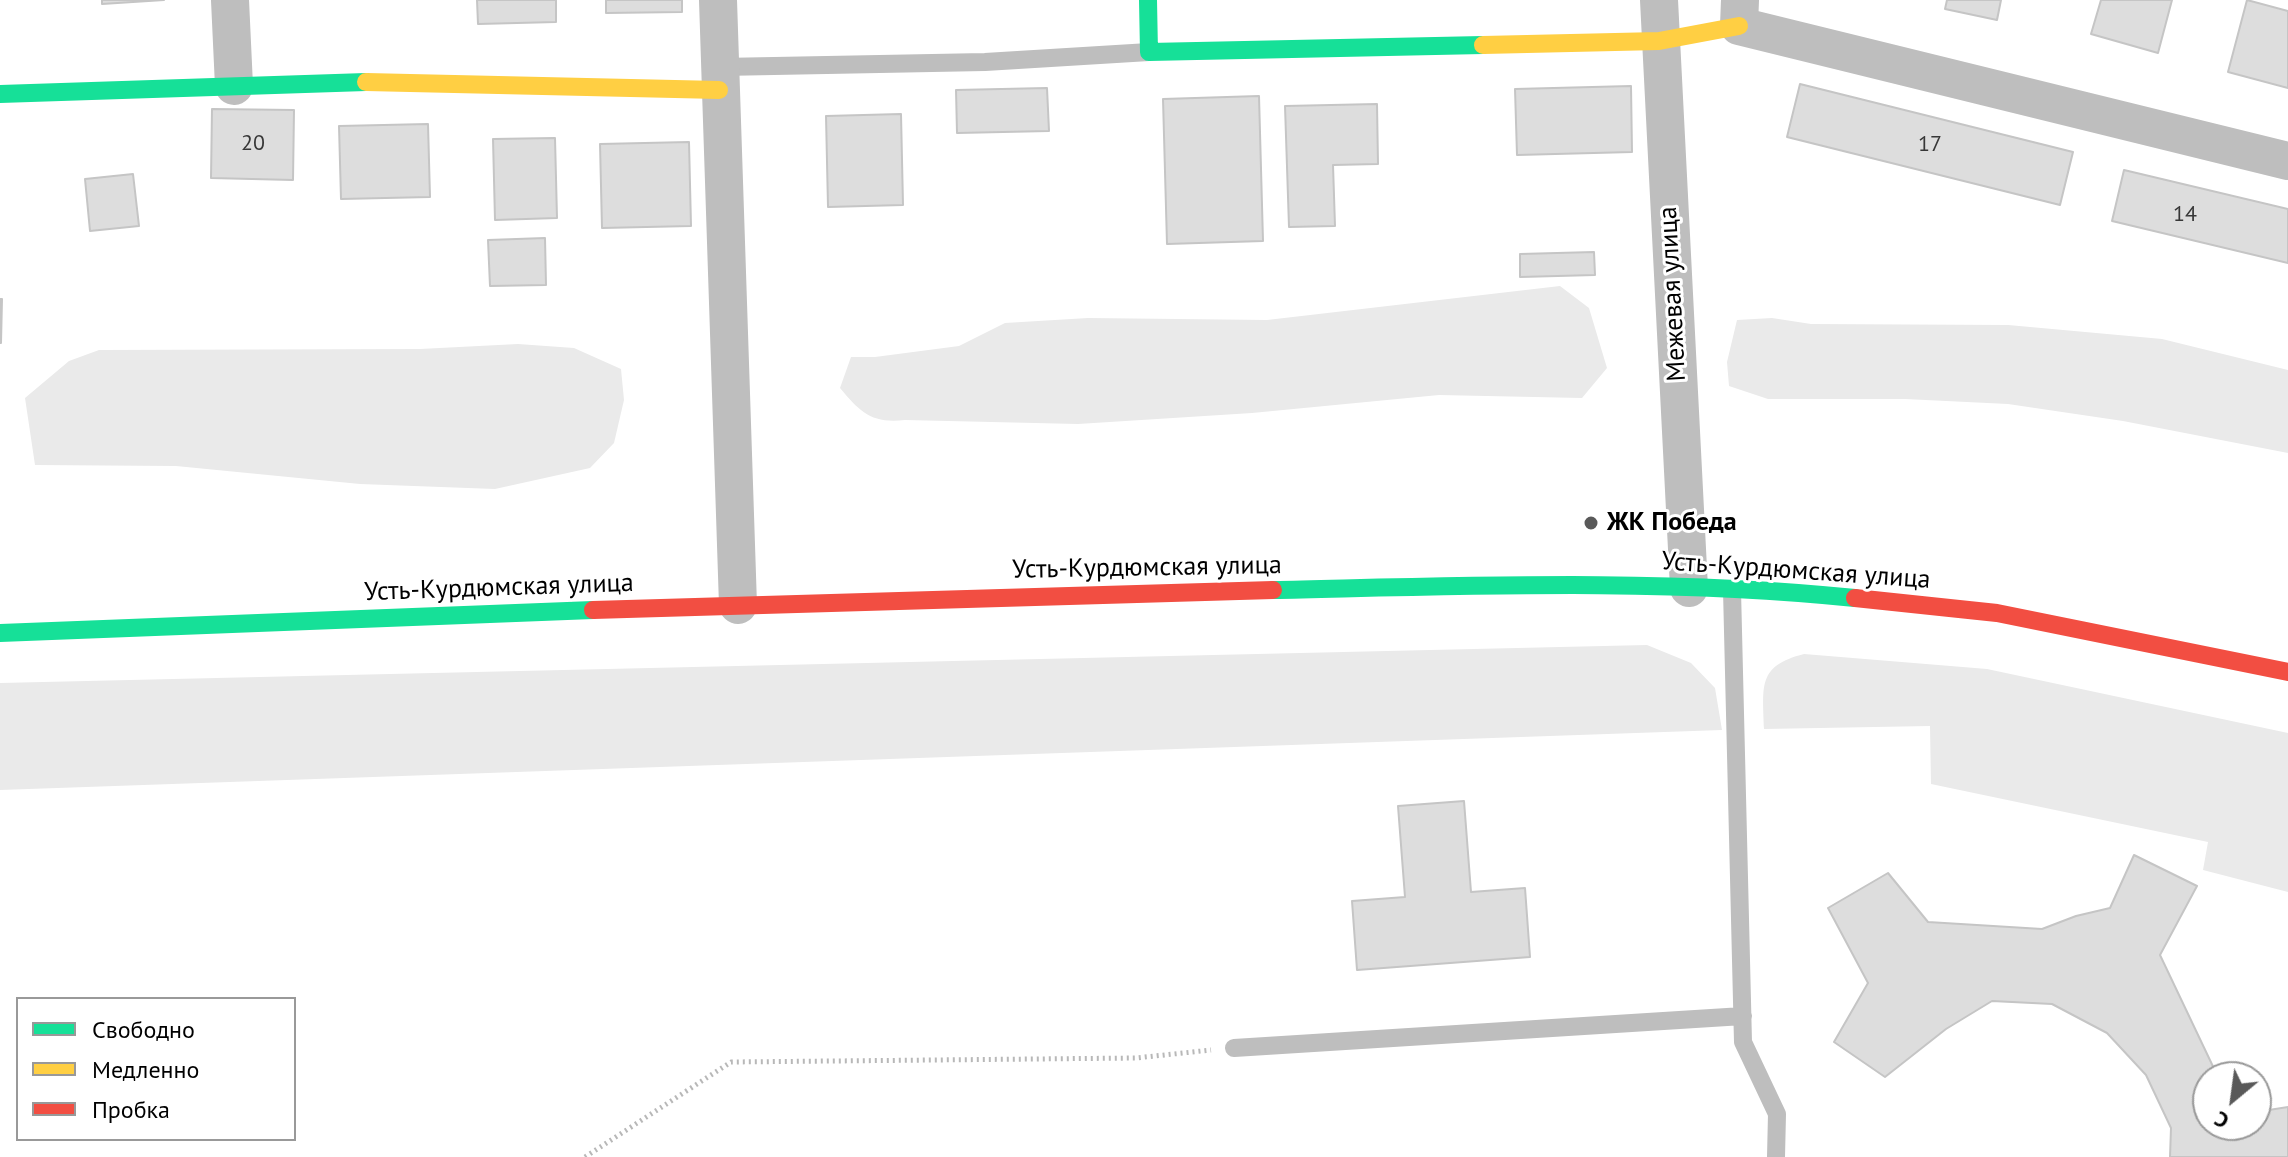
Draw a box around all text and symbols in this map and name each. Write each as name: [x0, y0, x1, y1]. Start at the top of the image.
house number: 20: [241, 131, 265, 157]
house number: 17: [1918, 132, 1942, 158]
house number: 14: [2173, 202, 2197, 228]
street label: Межевая улица: [1653, 206, 1693, 382]
place label: ЖК Победа: [1607, 507, 1737, 539]
marker: ЖК Победа: [1582, 514, 1600, 532]
street label: Усть-Курдюмская улица: [1660, 546, 1932, 596]
street label: Усть-Курдюмская улица: [1012, 550, 1282, 586]
street label: Усть-Курдюмская улица: [364, 568, 634, 608]
legend: [16, 997, 296, 1141]
text: Свободно: [92, 1014, 195, 1045]
text: Медленно: [92, 1054, 199, 1085]
north arrow: [2192, 1061, 2272, 1141]
text: Пробка: [92, 1094, 170, 1125]
text: С: [2209, 1105, 2234, 1135]

